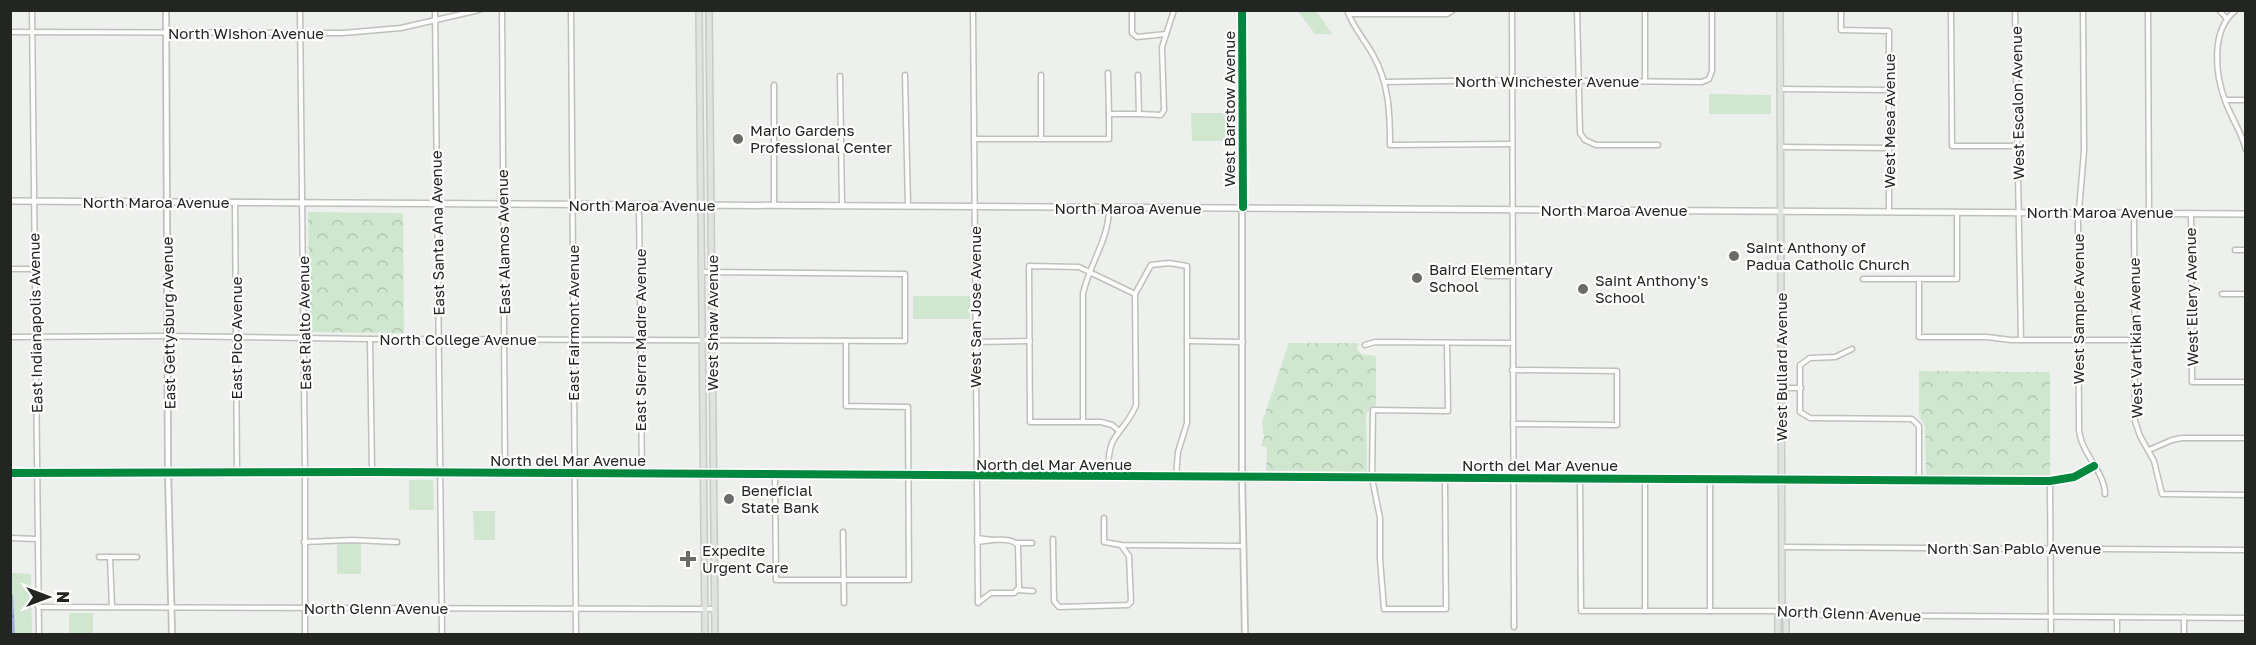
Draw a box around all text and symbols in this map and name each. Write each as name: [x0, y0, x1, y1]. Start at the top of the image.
street label: North Wishon Avenue: [168, 24, 324, 42]
street label: West Escalon Avenue: [2007, 26, 2027, 180]
street label: West Barstow Avenue: [1220, 31, 1238, 187]
street label: West Mesa Avenue: [1880, 53, 1898, 188]
street label: North Winchester Avenue: [1455, 72, 1640, 90]
place label: Marlo Gardens Professional Center: [750, 121, 892, 156]
marker: Marlo Gardens Professional Center: [731, 132, 745, 146]
street label: East Santa Ana Avenue: [427, 150, 447, 316]
street label: East Alamos Avenue: [493, 169, 513, 315]
street label: North Maroa Avenue: [83, 193, 230, 211]
street label: North Maroa Avenue: [569, 196, 716, 214]
street label: North Maroa Avenue: [1055, 199, 1202, 217]
street label: North Maroa Avenue: [1541, 201, 1688, 219]
street label: North Maroa Avenue: [2027, 203, 2174, 221]
street label: West San Jose Avenue: [966, 226, 984, 388]
street label: West Ellery Avenue: [2181, 227, 2201, 367]
street label: East Indianapolis Avenue: [24, 232, 46, 413]
street label: West Sample Avenue: [2069, 233, 2087, 384]
street label: East Gettysburg Avenue: [157, 236, 179, 410]
place label: Saint Anthony of Padua Catholic Church: [1746, 238, 1910, 273]
street label: East Fairmont Avenue: [564, 245, 582, 401]
street label: East Sierra Madre Avenue: [631, 248, 649, 431]
marker: Saint Anthony of Padua Catholic Church: [1727, 249, 1741, 263]
street label: West Shaw Avenue: [703, 255, 721, 391]
street label: East Rialto Avenue: [294, 256, 314, 390]
street label: West Vartikian Avenue: [2125, 257, 2145, 419]
place label: Baird Elementary School: [1429, 260, 1554, 295]
marker: Baird Elementary School: [1410, 271, 1424, 285]
place label: Saint Anthony's School: [1595, 271, 1708, 306]
street label: East Pico Avenue: [227, 276, 245, 399]
marker: Saint Anthony's School: [1576, 282, 1590, 296]
street label: West Bullard Avenue: [1772, 292, 1790, 442]
street label: North College Avenue: [379, 330, 537, 348]
street label: North del Mar Avenue: [490, 451, 646, 469]
street label: North del Mar Avenue: [976, 455, 1132, 473]
street label: North del Mar Avenue: [1462, 456, 1618, 474]
place label: Beneficial State Bank: [741, 481, 820, 516]
marker: Beneficial State Bank: [722, 492, 736, 506]
street label: North San Pablo Avenue: [1927, 539, 2101, 557]
place label: Expedite Urgent Care: [702, 541, 789, 576]
marker: Expedite Urgent Care: [679, 550, 697, 568]
north arrow: [18, 567, 78, 627]
text: N: [53, 591, 73, 603]
street label: North Glenn Avenue: [304, 599, 449, 617]
street label: North Glenn Avenue: [1776, 601, 1922, 625]

